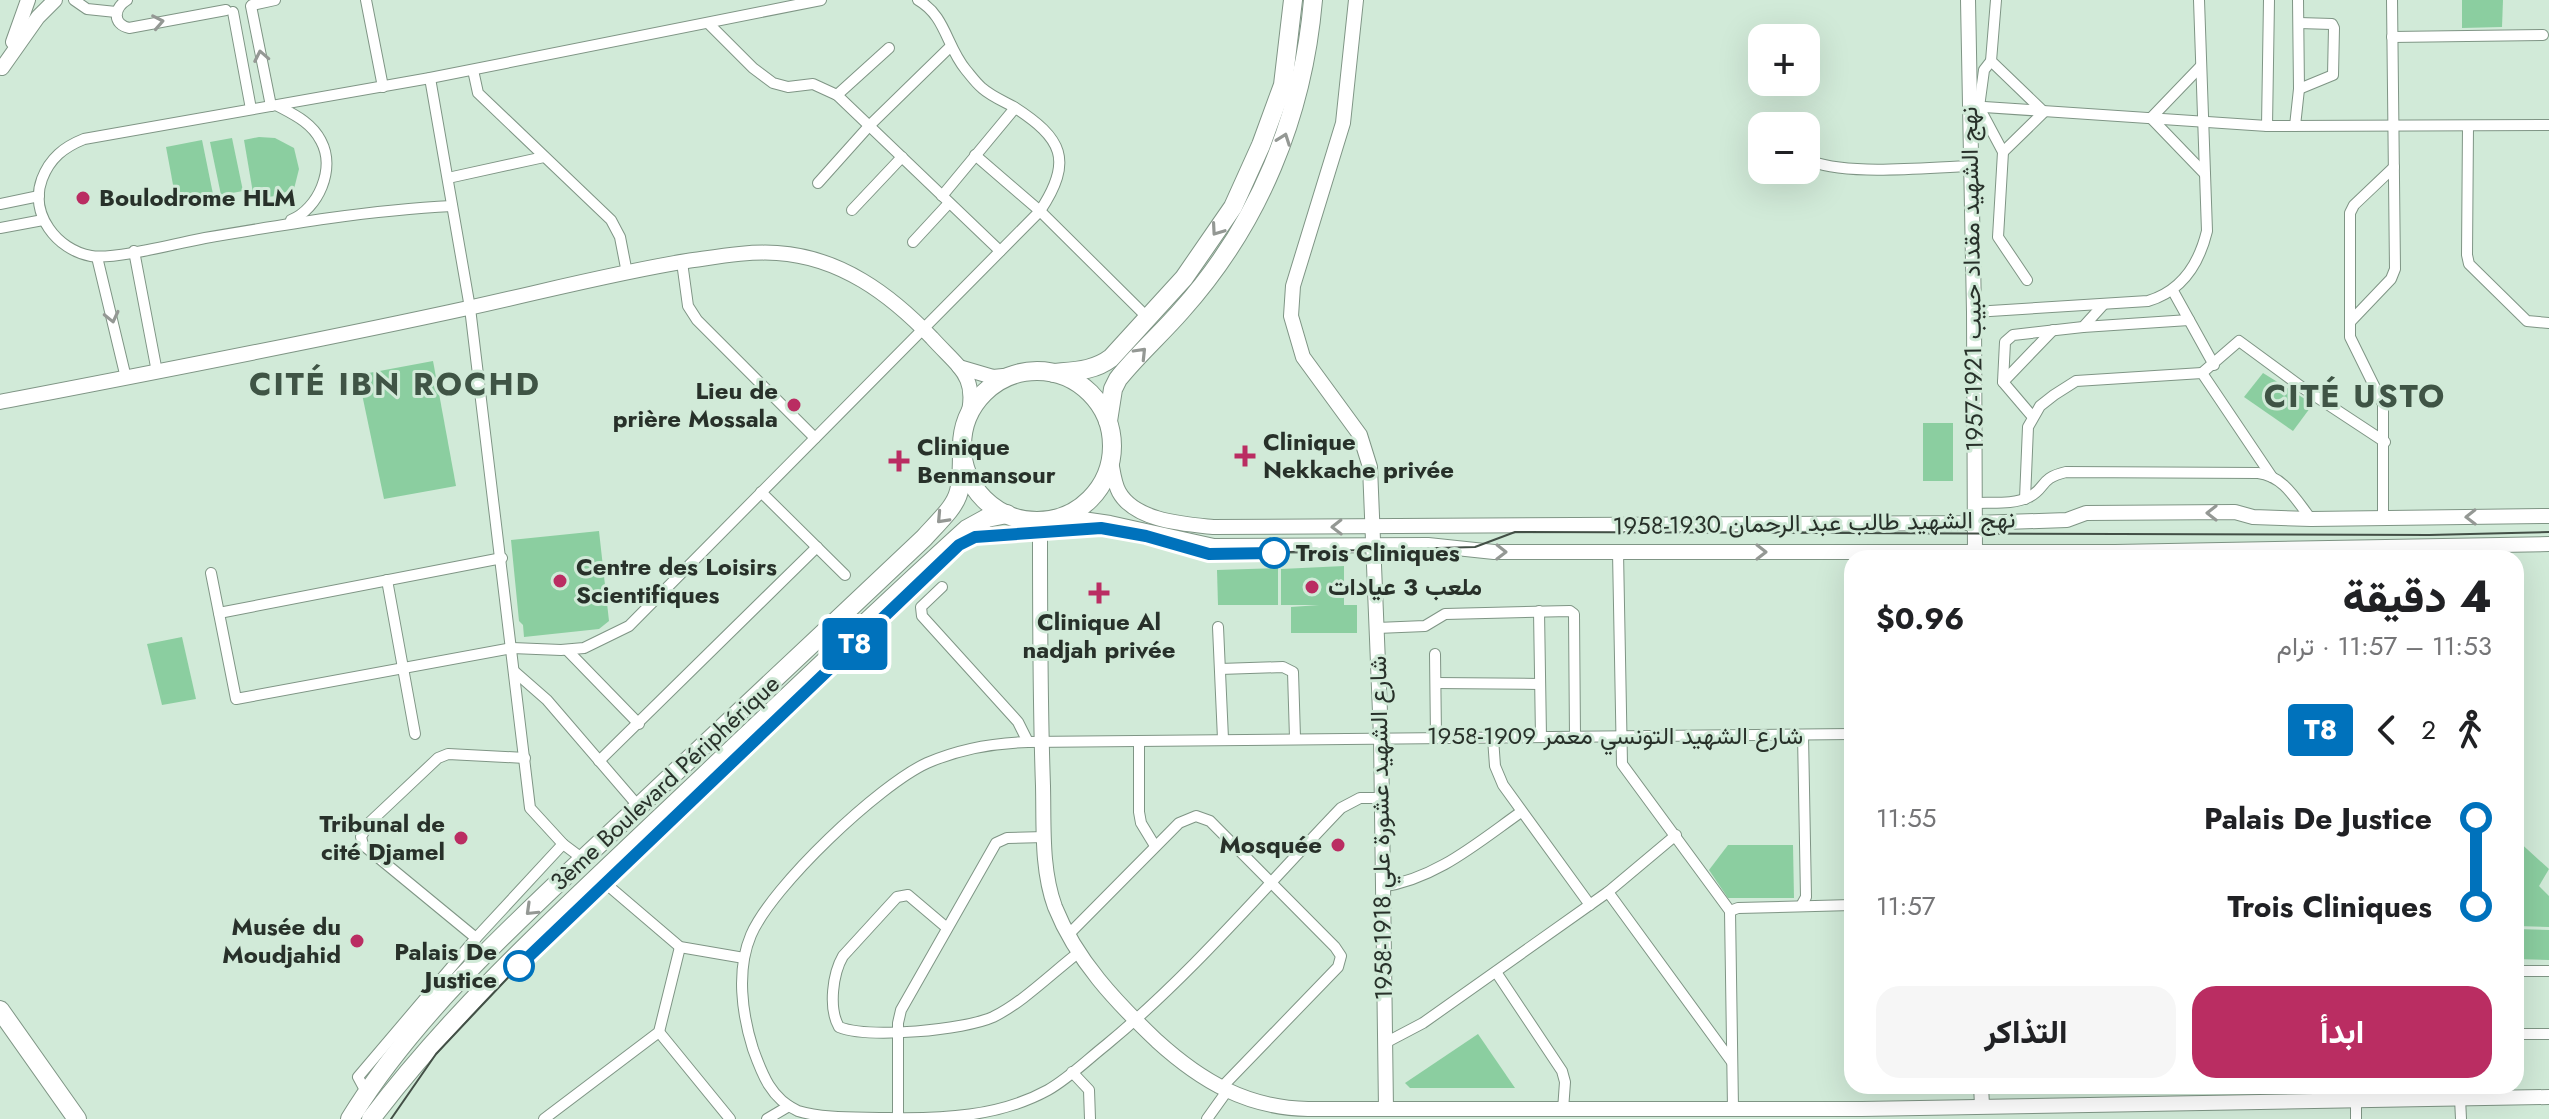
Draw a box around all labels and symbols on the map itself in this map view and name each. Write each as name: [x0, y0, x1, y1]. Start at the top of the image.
one-way arrow: [151, 15, 165, 32]
one-way arrow: [253, 49, 270, 62]
street label: نهج الشهيد مقداد حبيب 1921-1957: [1951, 106, 1992, 452]
one-way arrow: [1274, 132, 1291, 146]
place label: Boulodrome HLM: [99, 180, 296, 215]
marker: Boulodrome HLM: [74, 189, 92, 207]
one-way arrow: [1212, 222, 1227, 236]
one-way arrow: [102, 310, 119, 324]
one-way arrow: [1132, 348, 1147, 362]
district label: CITÉ IBN ROCHD: [249, 361, 541, 407]
place label: Lieu de prière Mossala: [613, 373, 778, 436]
district label: CITÉ USTO: [2264, 373, 2446, 419]
marker: Lieu de prière Mossala: [785, 396, 803, 414]
place label: Clinique Nekkache privée: [1263, 424, 1454, 487]
place label: Clinique Benmansour: [917, 429, 1056, 492]
marker: Clinique Nekkache privée: [1234, 445, 1256, 467]
marker: Clinique Benmansour: [888, 450, 910, 472]
street label: نهج الشهيد طالب عبد الرحمان 1930-1958: [1612, 501, 2016, 544]
one-way arrow: [2205, 504, 2218, 522]
one-way arrow: [938, 509, 952, 524]
one-way arrow: [2464, 509, 2477, 526]
one-way arrow: [1330, 518, 1343, 536]
place label: Trois Cliniques: [1296, 535, 1460, 570]
marker: Trois Cliniques: [1259, 538, 1289, 568]
one-way arrow: [1495, 543, 1508, 561]
one-way arrow: [1755, 543, 1768, 561]
place label: Centre des Loisirs Scientifiques: [576, 549, 777, 612]
place label: ملعب 3 عيادات: [1328, 569, 1482, 604]
marker: Centre des Loisirs Scientifiques: [551, 572, 569, 590]
marker: ملعب 3 عيادات: [1303, 578, 1321, 596]
marker: Clinique Al nadjah privée: [1088, 582, 1110, 604]
place label: Clinique Al nadjah privée: [1023, 604, 1175, 667]
line badge: T8: [819, 618, 891, 670]
street label: شارع الشهيد عشورة علي 1918-1958: [1360, 655, 1403, 1001]
street label: 3ème Boulevard Périphérique: [542, 667, 787, 899]
street label: شارع الشهيد التونسي معمر 1909-1958: [1427, 718, 1803, 755]
place label: Tribunal de cité Djamel: [319, 806, 445, 869]
place label: Mosquée: [1219, 827, 1322, 862]
marker: Tribunal de cité Djamel: [452, 829, 470, 847]
marker: Mosquée: [1329, 836, 1347, 854]
one-way arrow: [526, 901, 540, 915]
place label: Musée du Moudjahid: [222, 909, 341, 972]
marker: Musée du Moudjahid: [348, 932, 366, 950]
place label: Palais De Justice: [394, 934, 497, 997]
marker: Palais De Justice: [504, 951, 534, 981]

